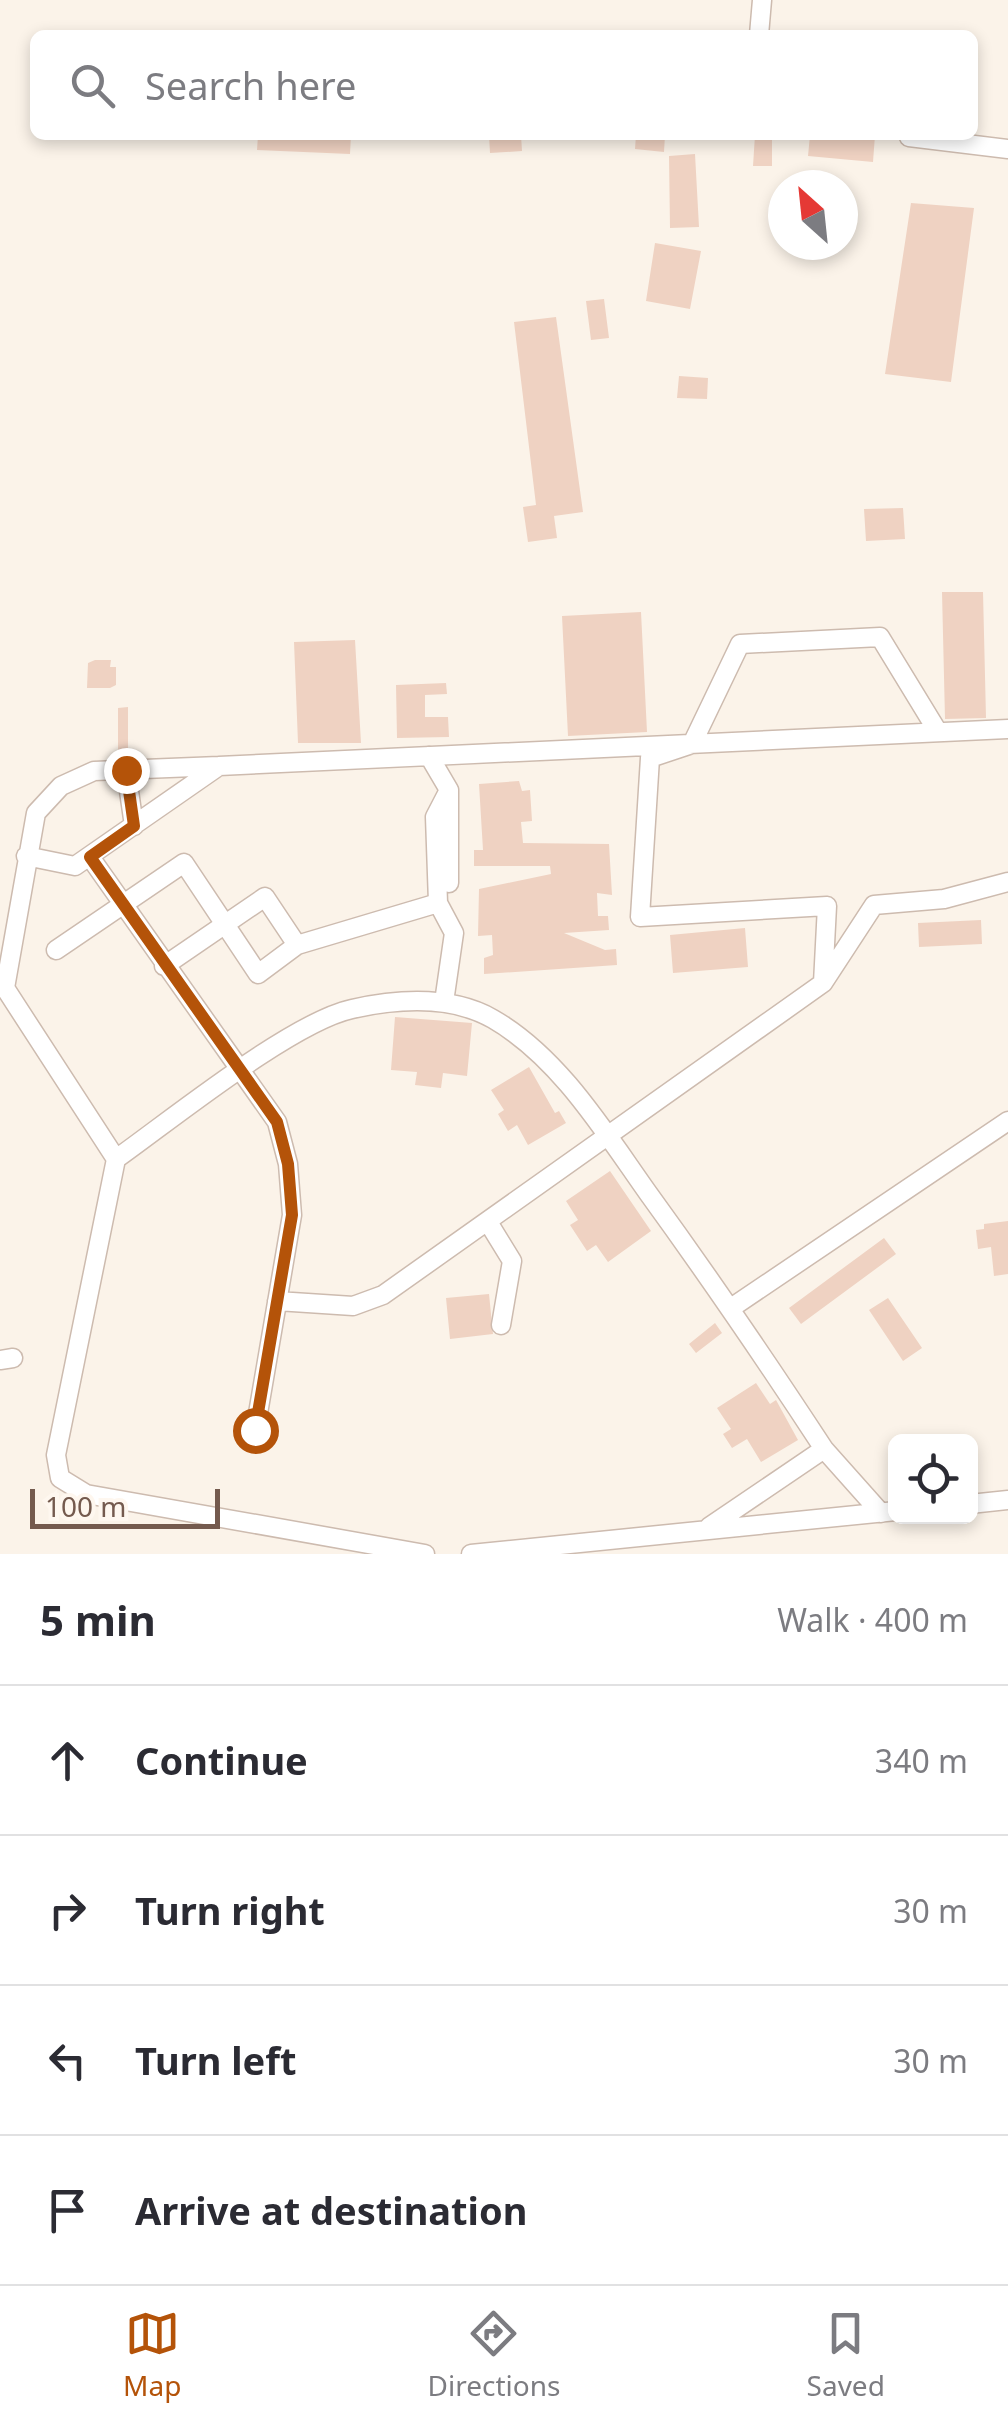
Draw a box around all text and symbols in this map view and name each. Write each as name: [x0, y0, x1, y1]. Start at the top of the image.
search box: [30, 30, 978, 140]
icon: search: [65, 58, 120, 113]
text: Search here: [145, 59, 356, 111]
north arrow: [768, 170, 858, 260]
route end: [104, 748, 150, 794]
route start: [233, 1408, 279, 1454]
map controls: [888, 1434, 978, 1524]
button: locate: [888, 1434, 978, 1524]
scale bar: [30, 1484, 220, 1528]
text: 100 m: [45, 1487, 127, 1525]
text: 5 min: [40, 1591, 156, 1648]
text: Walk · 400 m: [777, 1598, 968, 1641]
icon: ahead: [40, 1733, 95, 1788]
text: Continue: [135, 1734, 308, 1786]
text: 340 m: [875, 1739, 968, 1782]
icon: right: [40, 1883, 95, 1938]
text: Turn right: [135, 1884, 325, 1936]
text: 30 m: [893, 1889, 968, 1932]
icon: left: [40, 2033, 95, 2088]
text: Turn left: [135, 2034, 297, 2086]
text: 30 m: [893, 2039, 968, 2082]
icon: arrive: [40, 2183, 95, 2238]
text: Arrive at destination: [135, 2184, 527, 2236]
tab: Map: [123, 2306, 181, 2404]
tab: Directions: [428, 2306, 560, 2404]
tab: Saved: [807, 2306, 885, 2404]

